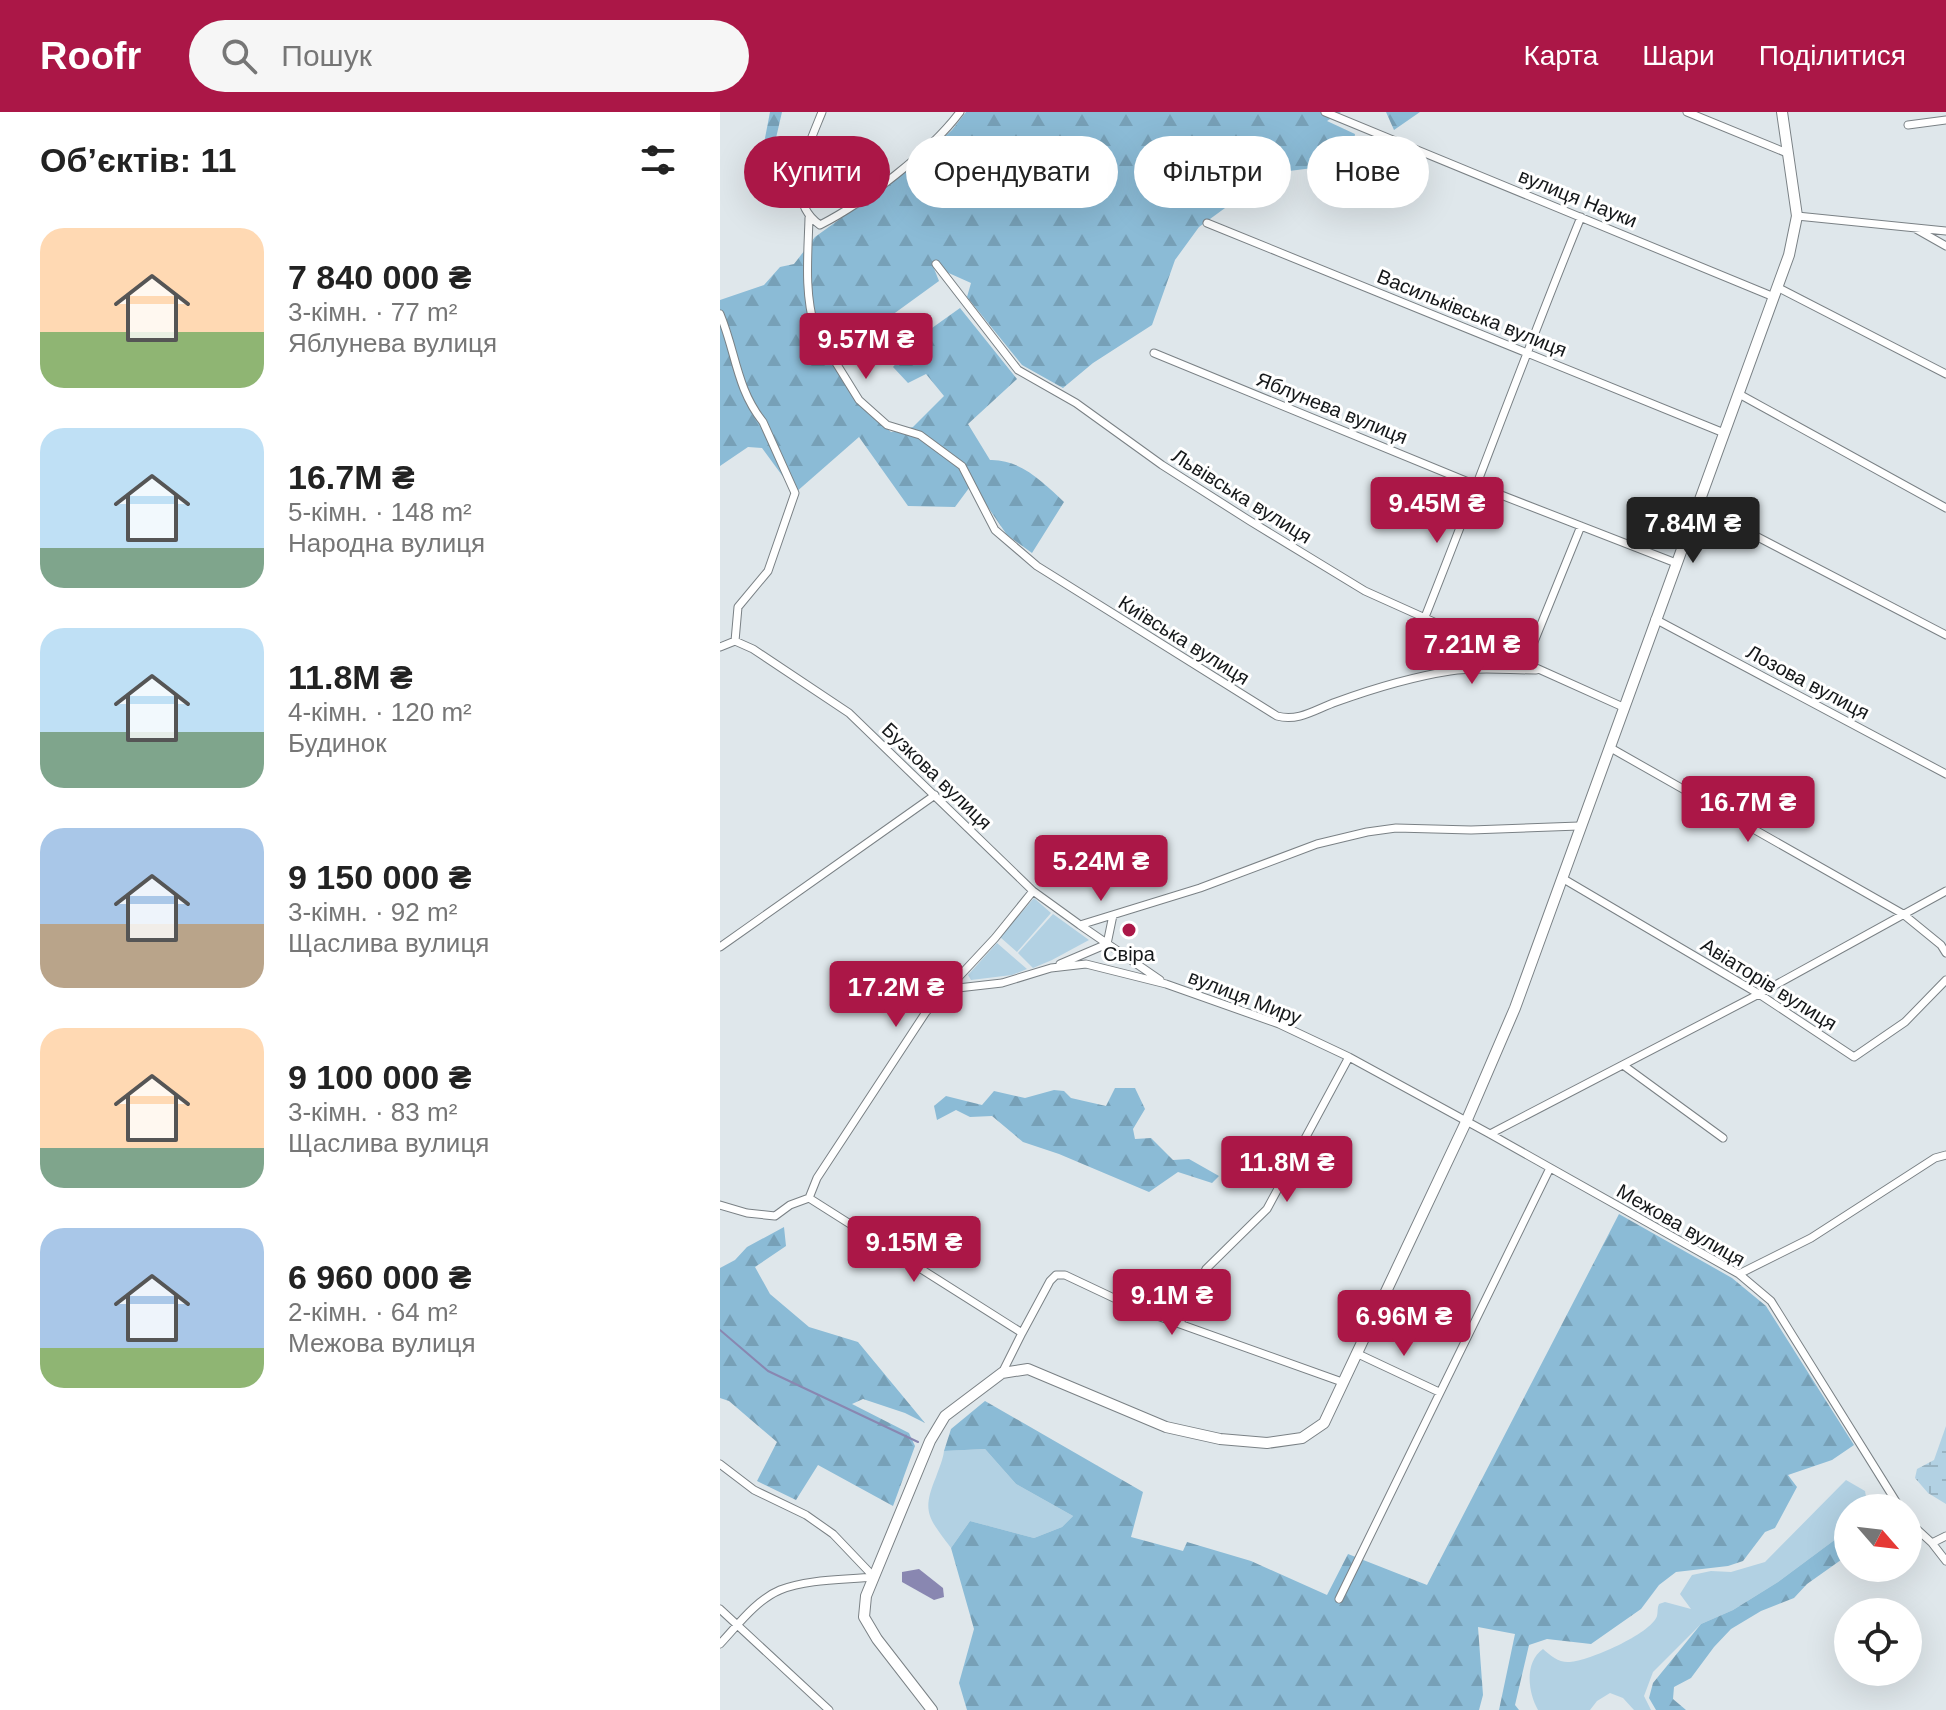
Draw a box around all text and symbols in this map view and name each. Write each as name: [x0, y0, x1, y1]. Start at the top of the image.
search box: [189, 20, 749, 92]
icon: search: [217, 34, 261, 78]
text: Roofr: [40, 35, 141, 77]
text: Пошук: [281, 39, 372, 72]
text: Карта: [1523, 40, 1598, 71]
text: Шари: [1642, 40, 1715, 71]
text: Поділитися: [1759, 40, 1906, 71]
chip: Купити: [744, 136, 890, 208]
chip: Орендувати: [906, 136, 1118, 208]
chip: Фільтри: [1134, 136, 1291, 208]
chip: Нове: [1307, 136, 1429, 208]
icon: filters: [636, 138, 680, 182]
text: Об’єктів: 11: [40, 141, 236, 179]
street label: вулиця Науки: [1516, 164, 1640, 232]
text: 7 840 000 ₴: [288, 258, 471, 296]
icon: home: [104, 260, 200, 356]
street label: Васильківська вулиця: [1374, 265, 1570, 361]
text: 3-кімн. · 77 m²: [288, 297, 457, 327]
pin: 9.57M ₴: [792, 313, 940, 381]
text: 9.57M ₴: [818, 324, 914, 354]
text: Яблунева вулиця: [288, 328, 497, 358]
street label: Яблунева вулиця: [1253, 368, 1411, 448]
street label: Львівська вулиця: [1168, 444, 1316, 548]
text: 16.7M ₴: [288, 458, 415, 496]
icon: home: [104, 460, 200, 556]
pin: 9.45M ₴: [1363, 477, 1511, 545]
text: 9.45M ₴: [1389, 488, 1485, 518]
text: 5-кімн. · 148 m²: [288, 497, 472, 527]
pin: 7.84M ₴: [1619, 497, 1767, 565]
text: 7.84M ₴: [1645, 508, 1741, 538]
text: Народна вулиця: [288, 528, 485, 558]
street label: Київська вулиця: [1115, 591, 1253, 689]
pin: 7.21M ₴: [1398, 618, 1546, 686]
text: 7.21M ₴: [1424, 629, 1520, 659]
street label: Лозова вулиця: [1743, 640, 1873, 724]
text: 11.8M ₴: [288, 658, 413, 696]
icon: home: [104, 660, 200, 756]
text: 4-кімн. · 120 m²: [288, 697, 472, 727]
street label: Бузкова вулиця: [878, 718, 996, 834]
text: Будинок: [288, 728, 387, 758]
pin: 16.7M ₴: [1674, 776, 1822, 844]
text: 16.7M ₴: [1700, 787, 1796, 817]
pin: 5.24M ₴: [1027, 835, 1175, 903]
text: 5.24M ₴: [1053, 846, 1149, 876]
text: 9 150 000 ₴: [288, 858, 471, 896]
icon: home: [104, 860, 200, 956]
text: 3-кімн. · 92 m²: [288, 897, 457, 927]
marker: Свіра: [1120, 921, 1138, 939]
text: Щаслива вулиця: [288, 928, 489, 958]
street label: Авіаторів вулиця: [1697, 933, 1841, 1035]
place label: Свіра: [1103, 943, 1156, 965]
pin: 17.2M ₴: [822, 961, 970, 1029]
street label: вулиця Миру: [1185, 965, 1305, 1029]
text: 17.2M ₴: [848, 972, 944, 1002]
text: 9 100 000 ₴: [288, 1058, 471, 1096]
icon: home: [104, 1060, 200, 1156]
text: 3-кімн. · 83 m²: [288, 1097, 457, 1127]
text: Щаслива вулиця: [288, 1128, 489, 1158]
pin: 11.8M ₴: [1213, 1136, 1361, 1204]
text: 11.8M ₴: [1239, 1147, 1335, 1177]
street label: Межова вулиця: [1613, 1179, 1749, 1271]
pin: 9.15M ₴: [840, 1216, 988, 1284]
text: 9.15M ₴: [866, 1227, 962, 1257]
text: 6 960 000 ₴: [288, 1258, 471, 1296]
icon: home: [104, 1260, 200, 1356]
pin: 9.1M ₴: [1107, 1269, 1237, 1337]
text: 9.1M ₴: [1131, 1280, 1213, 1310]
pin: 6.96M ₴: [1330, 1290, 1478, 1358]
text: 2-кімн. · 64 m²: [288, 1297, 457, 1327]
text: 6.96M ₴: [1356, 1301, 1452, 1331]
text: Межова вулиця: [288, 1328, 476, 1358]
north arrow: [1834, 1494, 1922, 1582]
map controls: [1834, 1494, 1922, 1686]
button: locate: [1834, 1598, 1922, 1686]

